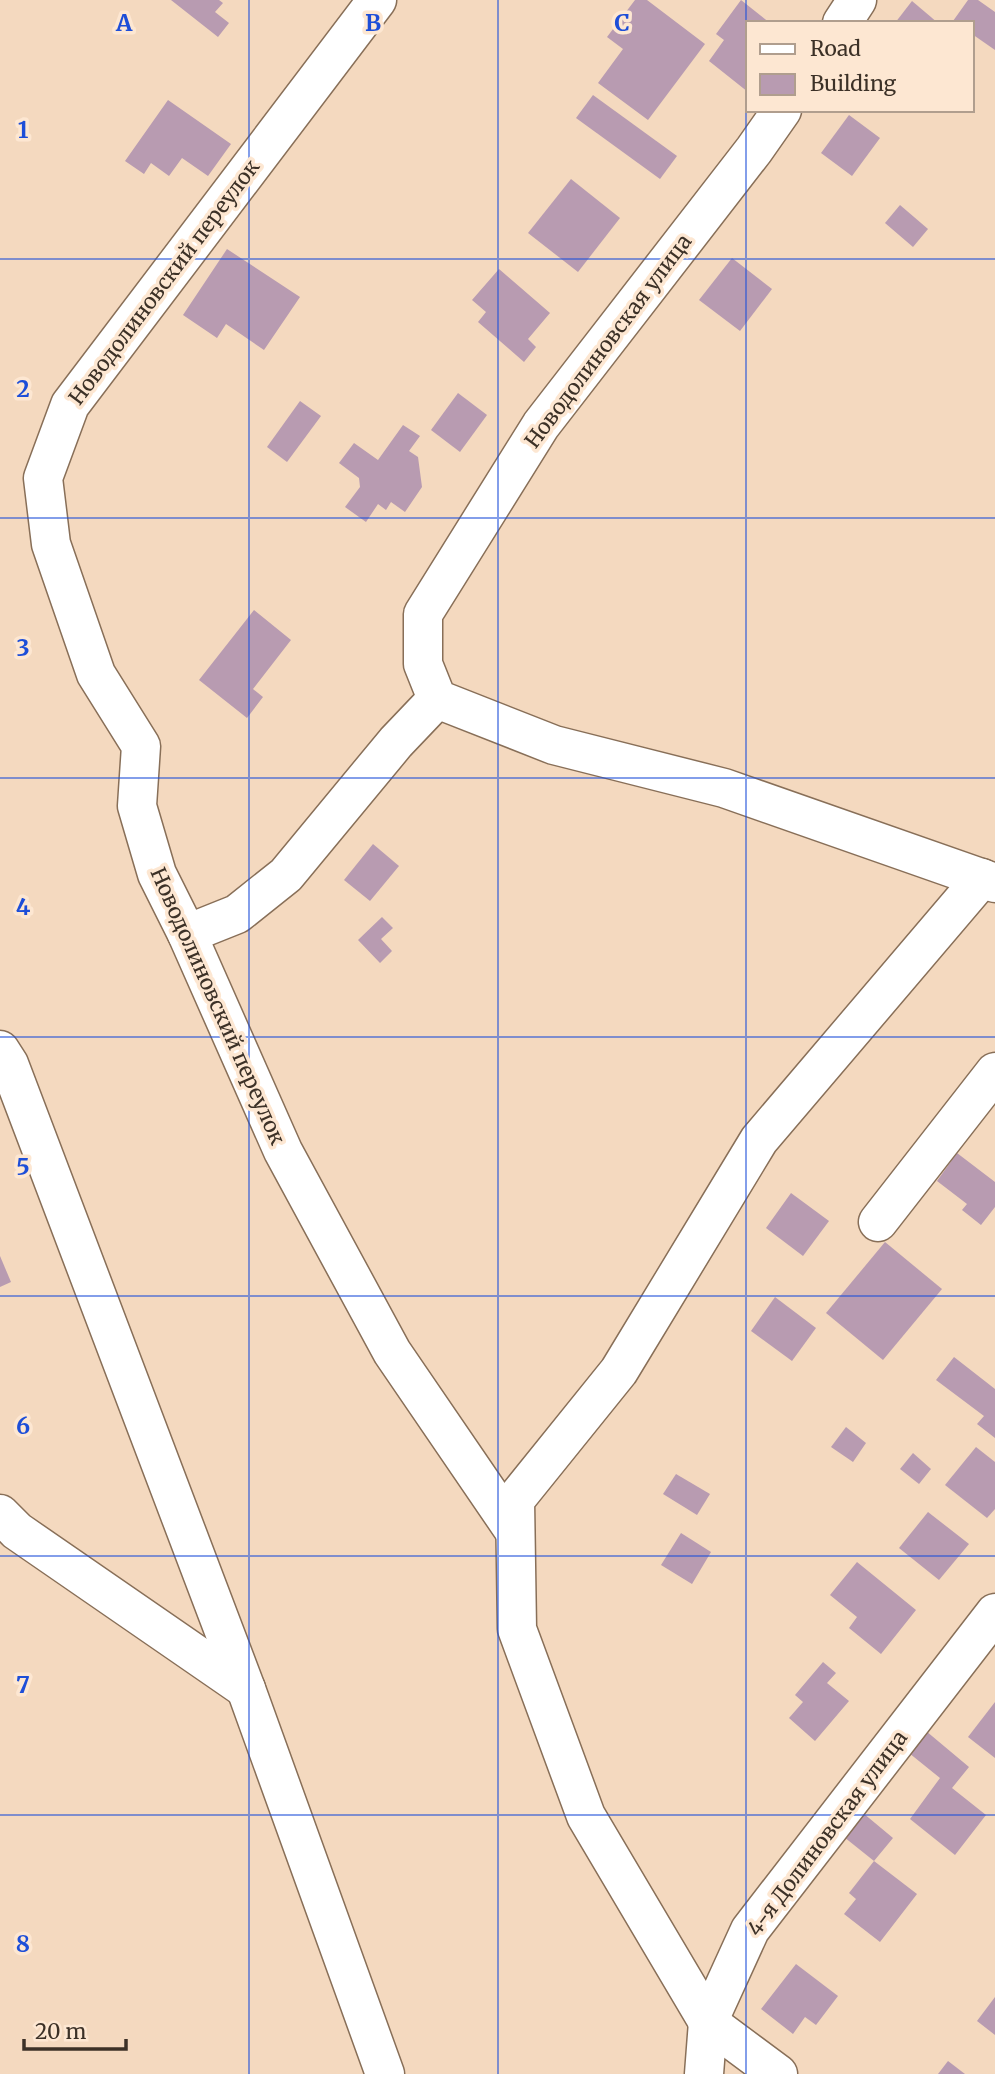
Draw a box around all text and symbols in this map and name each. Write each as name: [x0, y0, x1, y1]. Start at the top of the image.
text: A: [115, 8, 133, 37]
text: B: [365, 8, 381, 37]
text: C: [614, 8, 630, 37]
legend: [746, 21, 974, 112]
text: Road: [810, 35, 861, 62]
text: Building: [810, 70, 897, 97]
text: 1: [18, 115, 29, 144]
street label: Новодолиновский переулок: [63, 154, 265, 410]
street label: Новодолиновская улица: [519, 229, 697, 453]
text: 2: [16, 374, 30, 403]
text: 3: [16, 633, 30, 662]
street label: Новодолиновский переулок: [145, 863, 291, 1149]
text: 4: [16, 892, 31, 921]
text: 5: [16, 1152, 30, 1181]
text: 6: [16, 1411, 30, 1440]
text: 7: [16, 1670, 30, 1699]
street label: 4-я Долиновская улица: [741, 1725, 913, 1941]
text: 8: [16, 1929, 30, 1958]
scale bar: [24, 2008, 126, 2052]
text: 20 m: [35, 2018, 87, 2045]

